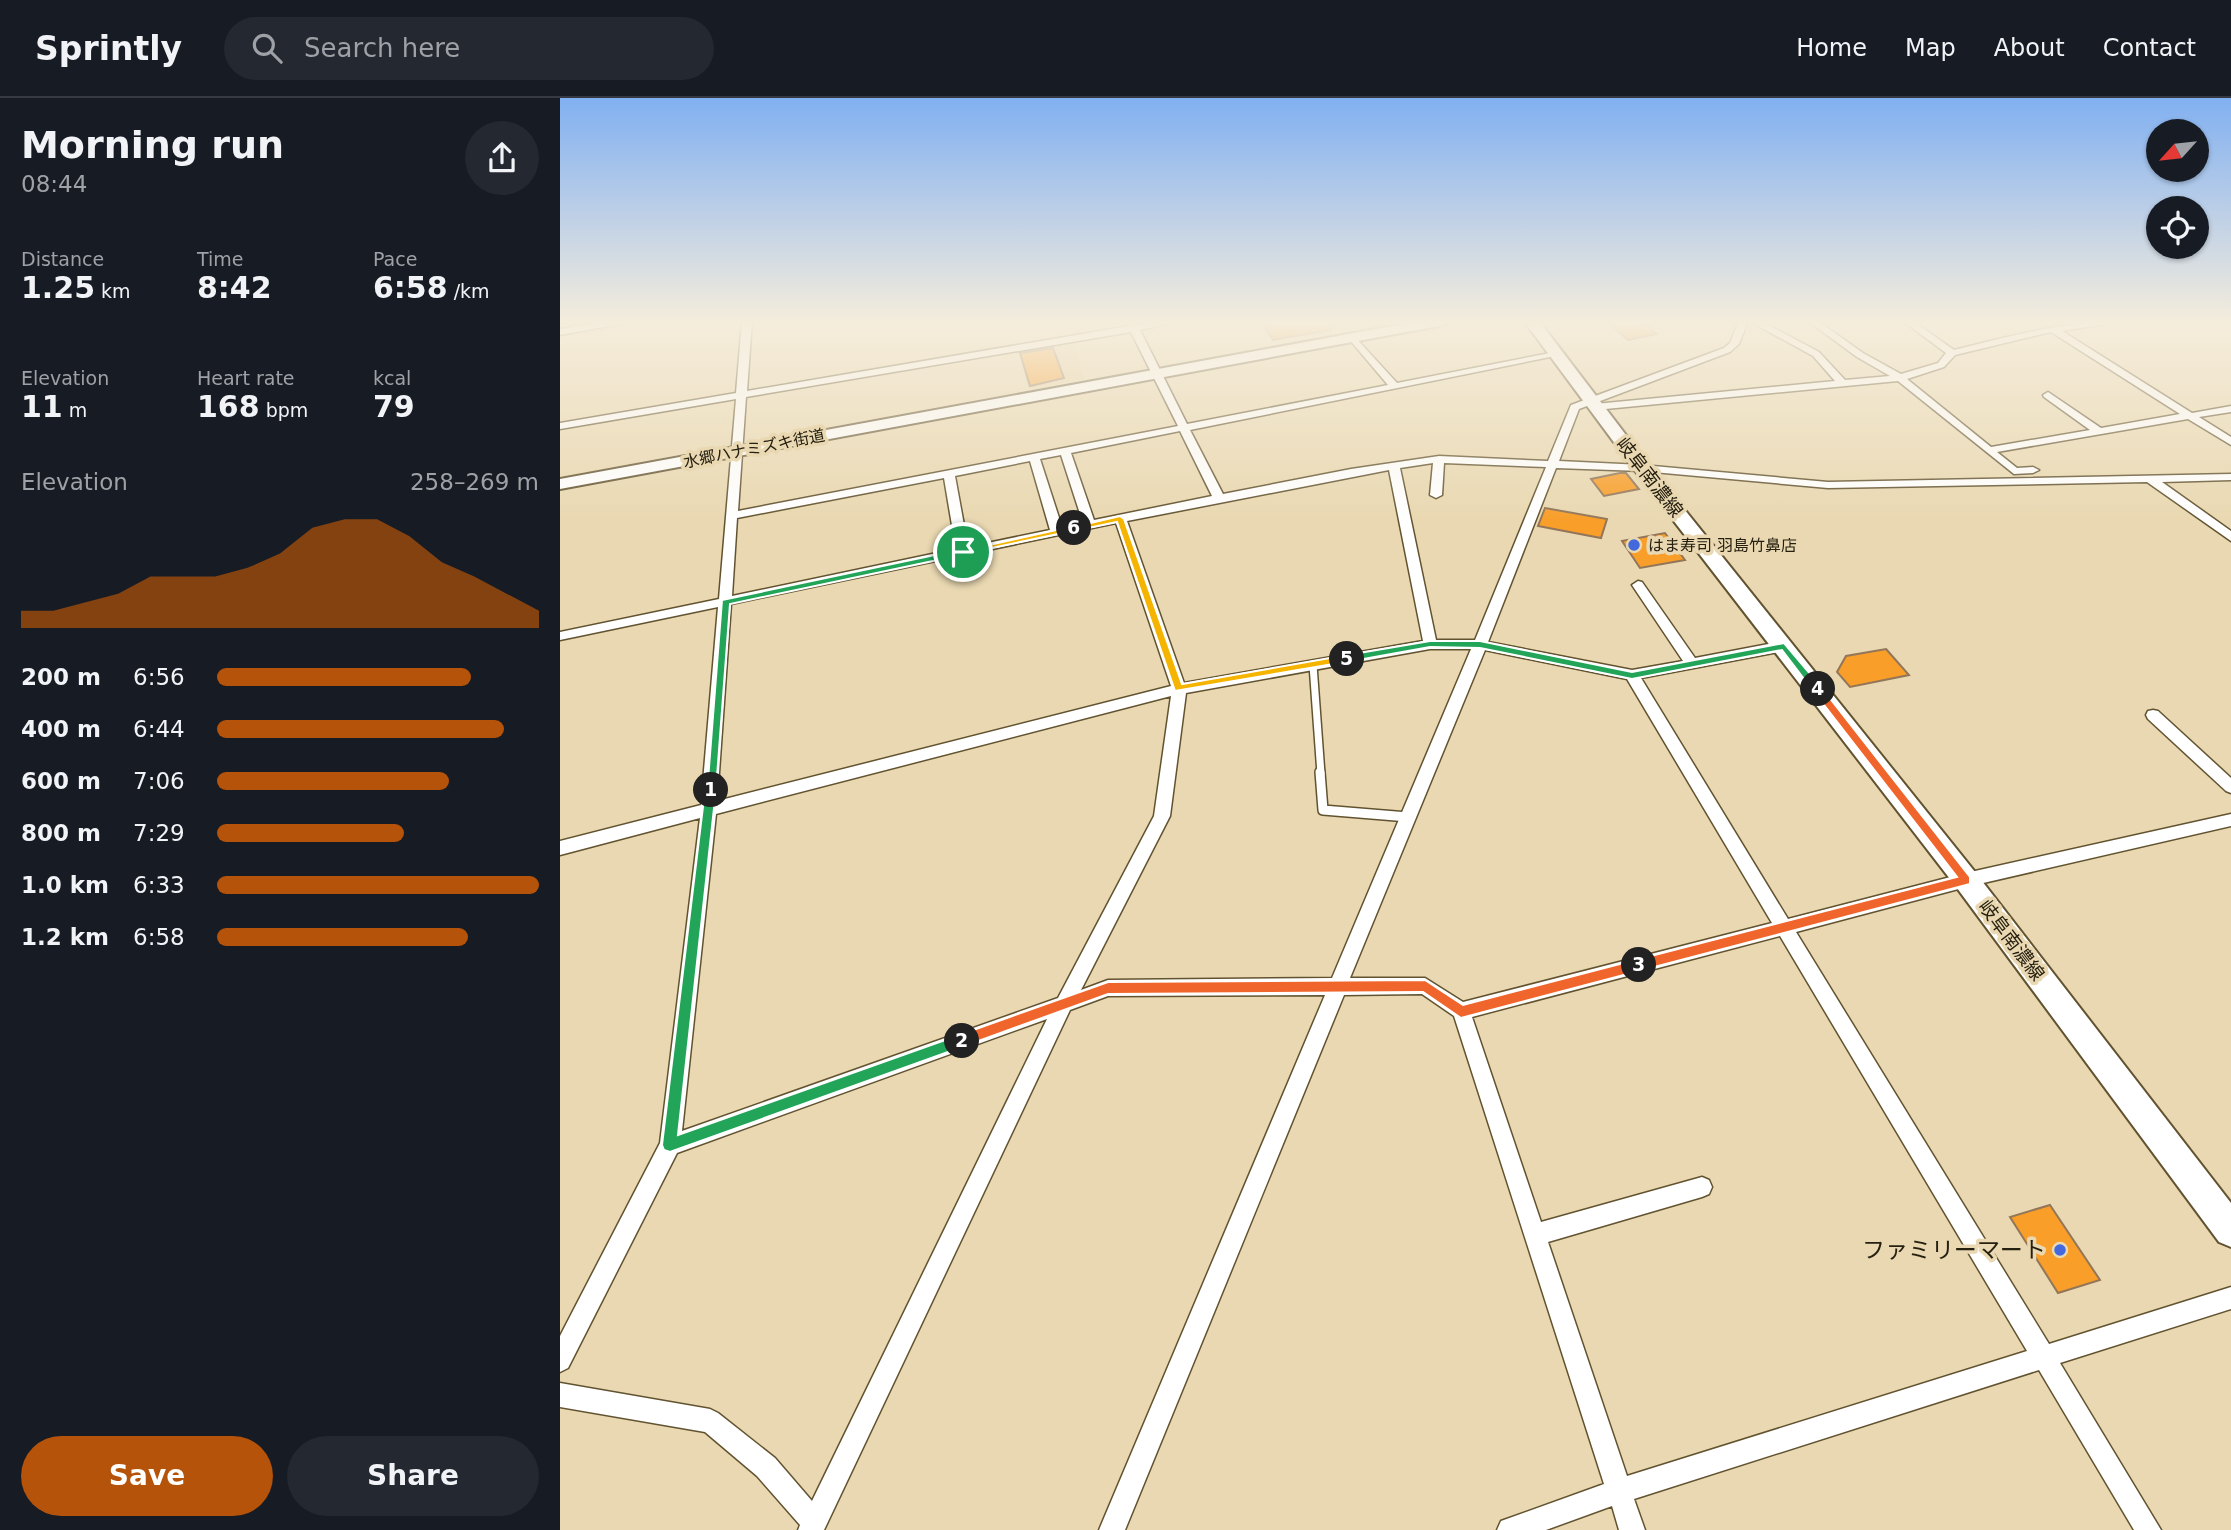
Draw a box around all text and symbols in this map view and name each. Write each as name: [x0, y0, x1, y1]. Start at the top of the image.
search box: [224, 17, 714, 80]
text: Sprintly: [35, 29, 182, 68]
icon: search: [248, 29, 286, 67]
text: Search here: [304, 33, 460, 63]
text: Home: [1796, 34, 1867, 62]
text: Map: [1905, 34, 1956, 62]
text: About: [1994, 34, 2065, 62]
text: Contact: [2103, 34, 2196, 62]
north arrow: [2146, 119, 2208, 182]
map controls: [2146, 119, 2209, 259]
button: share: [465, 121, 539, 195]
text: Morning run: [21, 123, 284, 167]
text: 08:44: [21, 171, 87, 197]
button: locate: [2146, 196, 2209, 259]
text: Distance: [21, 248, 104, 270]
text: Time: [197, 248, 244, 270]
text: Pace: [373, 248, 417, 270]
text: 1.25: [21, 270, 95, 305]
text: 8:42: [197, 270, 272, 305]
text: 6:58: [373, 270, 448, 305]
text: km: [95, 280, 131, 302]
text: /km: [448, 280, 490, 302]
text: Elevation: [21, 367, 109, 389]
text: Heart rate: [197, 367, 295, 389]
text: kcal: [373, 367, 411, 389]
text: 11: [21, 389, 63, 424]
text: 168: [197, 389, 260, 424]
text: 79: [373, 389, 415, 424]
text: m: [63, 399, 87, 421]
text: bpm: [260, 399, 308, 421]
street label: 水郷ハナミズキ街道: [682, 425, 827, 472]
street label: 岐阜南濃線: [1612, 433, 1688, 521]
text: Elevation: [21, 469, 128, 495]
text: 258–269 m: [410, 469, 539, 495]
pin: 6: [1056, 510, 1092, 546]
text: 6: [1067, 516, 1080, 538]
pin: [933, 522, 993, 582]
icon: arrive: [944, 533, 982, 571]
place label: はま寿司 羽島竹鼻店: [1648, 536, 1797, 555]
marker: はま寿司 羽島竹鼻店: [1626, 537, 1642, 553]
pin: 5: [1330, 642, 1364, 676]
text: 5: [1340, 647, 1353, 669]
text: 200 m: [21, 664, 101, 690]
text: 6:56: [133, 664, 185, 690]
pin: 4: [1800, 672, 1836, 706]
text: 4: [1811, 677, 1824, 699]
text: 400 m: [21, 716, 101, 742]
text: 6:44: [133, 716, 185, 742]
text: 600 m: [21, 768, 101, 794]
text: 7:06: [133, 768, 185, 794]
pin: 1: [694, 772, 728, 808]
text: 1: [704, 778, 717, 800]
text: 800 m: [21, 820, 101, 846]
text: 7:29: [133, 820, 185, 846]
text: 1.0 km: [21, 872, 109, 898]
text: 6:33: [133, 872, 185, 898]
street label: 岐阜南濃線: [1975, 895, 2049, 985]
text: 1.2 km: [21, 924, 109, 950]
text: 6:58: [133, 924, 185, 950]
pin: 3: [1622, 948, 1656, 982]
text: 3: [1632, 953, 1645, 975]
pin: 2: [944, 1024, 980, 1058]
text: 2: [955, 1029, 968, 1051]
place label: ファミリーマート: [1862, 1237, 2046, 1263]
marker: ファミリーマート: [2052, 1242, 2068, 1258]
button: Save: [21, 1436, 273, 1516]
button: Share: [287, 1436, 539, 1516]

